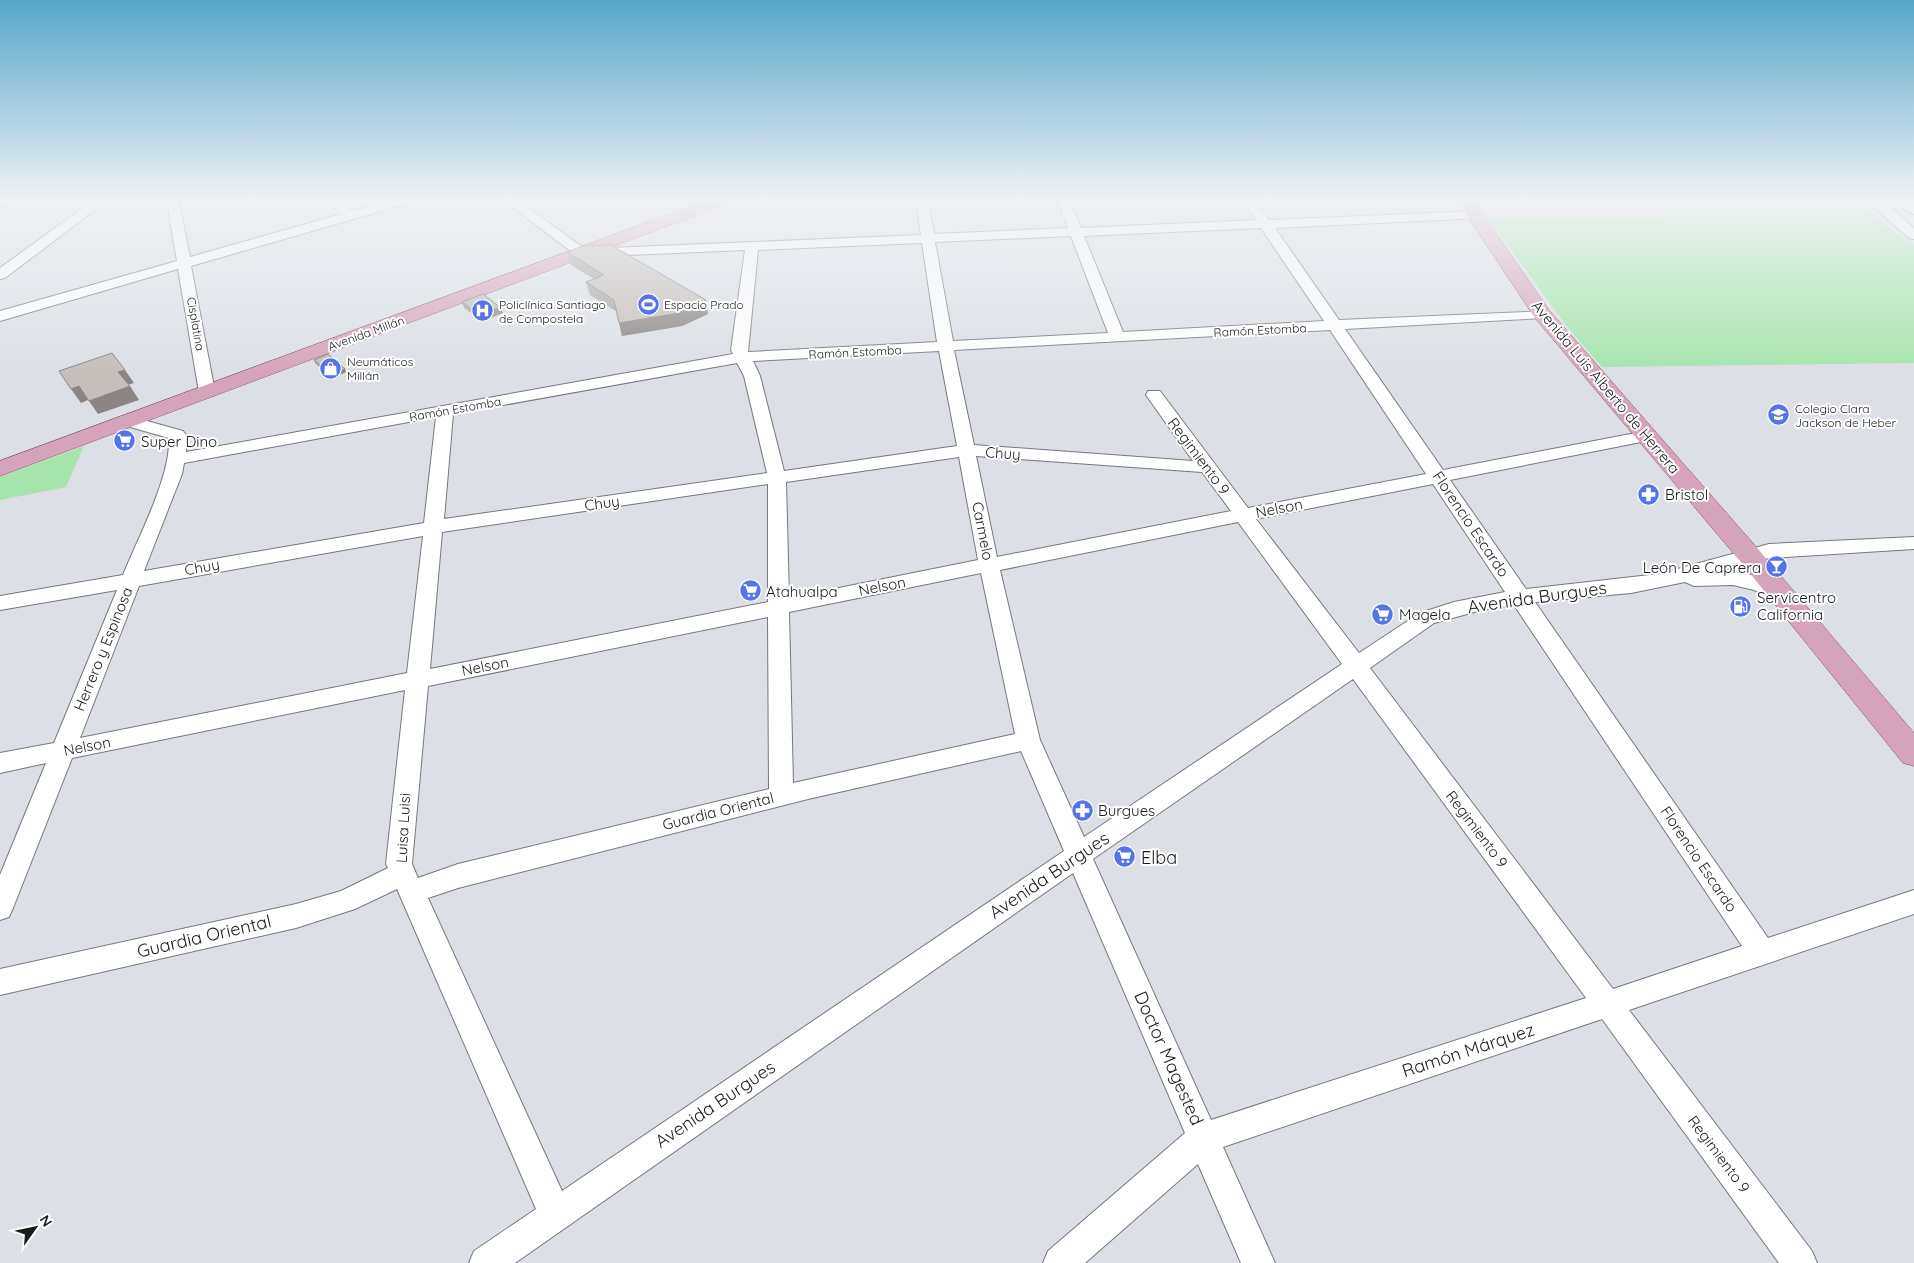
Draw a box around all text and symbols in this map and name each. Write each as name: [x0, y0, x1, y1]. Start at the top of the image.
sports icon: Espacio Prado: [636, 292, 660, 316]
street label: Cisplatina: [184, 296, 208, 352]
street label: Avenida Luis Alberto de Herrera: [1528, 296, 1684, 478]
place label: Policlínica Santiago de Compostela: [499, 297, 606, 326]
place label: Espacio Prado: [664, 297, 744, 312]
hospital icon: Policlínica Santiago de Compostela: [471, 299, 495, 323]
street label: Avenida Millán: [326, 312, 406, 354]
street label: Ramón Estomba: [1213, 320, 1307, 340]
street label: Ramón Estomba: [808, 342, 902, 362]
place label: Neumáticos Millán: [347, 354, 414, 383]
shop icon: Neumáticos Millán: [319, 356, 343, 380]
street label: Ramón Estomba: [408, 394, 502, 424]
place label: Colegio Clara Jackson de Heber: [1795, 401, 1897, 430]
school or university icon: Colegio Clara Jackson de Heber: [1767, 403, 1791, 427]
street label: Regimiento 9: [1164, 414, 1234, 498]
supermarket icon: Super Dino: [113, 429, 137, 453]
place label: Super Dino: [141, 432, 217, 451]
street label: Chuy: [985, 442, 1021, 464]
street label: Florencio Escardo: [1429, 467, 1513, 581]
pharmacy icon: Bristol: [1637, 482, 1661, 506]
place label: Bristol: [1665, 485, 1708, 504]
street label: Chuy: [583, 491, 621, 515]
street label: Nelson: [1254, 494, 1304, 522]
street label: Carmelo: [968, 500, 998, 562]
street label: Chuy: [183, 555, 221, 579]
bar icon: León De Caprera: [1765, 555, 1789, 579]
place label: León De Caprera: [1643, 558, 1761, 577]
street label: Nelson: [857, 572, 907, 600]
street label: Avenida Burgues: [1466, 576, 1608, 618]
supermarket icon: Atahualpa: [738, 579, 762, 603]
place label: Atahualpa: [766, 582, 838, 601]
street label: Herrero y Espinosa: [69, 584, 137, 714]
place label: Servicentro California: [1757, 588, 1836, 624]
fuel station icon: Servicentro California: [1729, 594, 1753, 618]
supermarket icon: Magela: [1371, 602, 1395, 626]
place label: Magela: [1399, 605, 1451, 624]
street label: Nelson: [460, 652, 510, 680]
street label: Nelson: [62, 732, 112, 760]
street label: Regimiento 9: [1442, 787, 1512, 871]
street label: Guardia Oriental: [660, 788, 776, 834]
street label: Luisa Luisi: [392, 793, 414, 863]
pharmacy icon: Burgues: [1070, 798, 1094, 822]
place label: Burgues: [1098, 801, 1155, 820]
street label: Florencio Escardo: [1657, 802, 1741, 916]
street label: Avenida Burgues: [984, 826, 1114, 924]
supermarket icon: Elba: [1113, 845, 1137, 869]
place label: Elba: [1141, 846, 1177, 869]
street label: Guardia Oriental: [135, 909, 273, 963]
street label: Doctor Magested: [1129, 987, 1209, 1129]
street label: Ramón Márquez: [1399, 1018, 1537, 1082]
street label: Avenida Burgues: [650, 1055, 780, 1153]
street label: Regimiento 9: [1684, 1112, 1754, 1196]
north arrow: [10, 1203, 60, 1253]
text: N: [36, 1212, 56, 1230]

